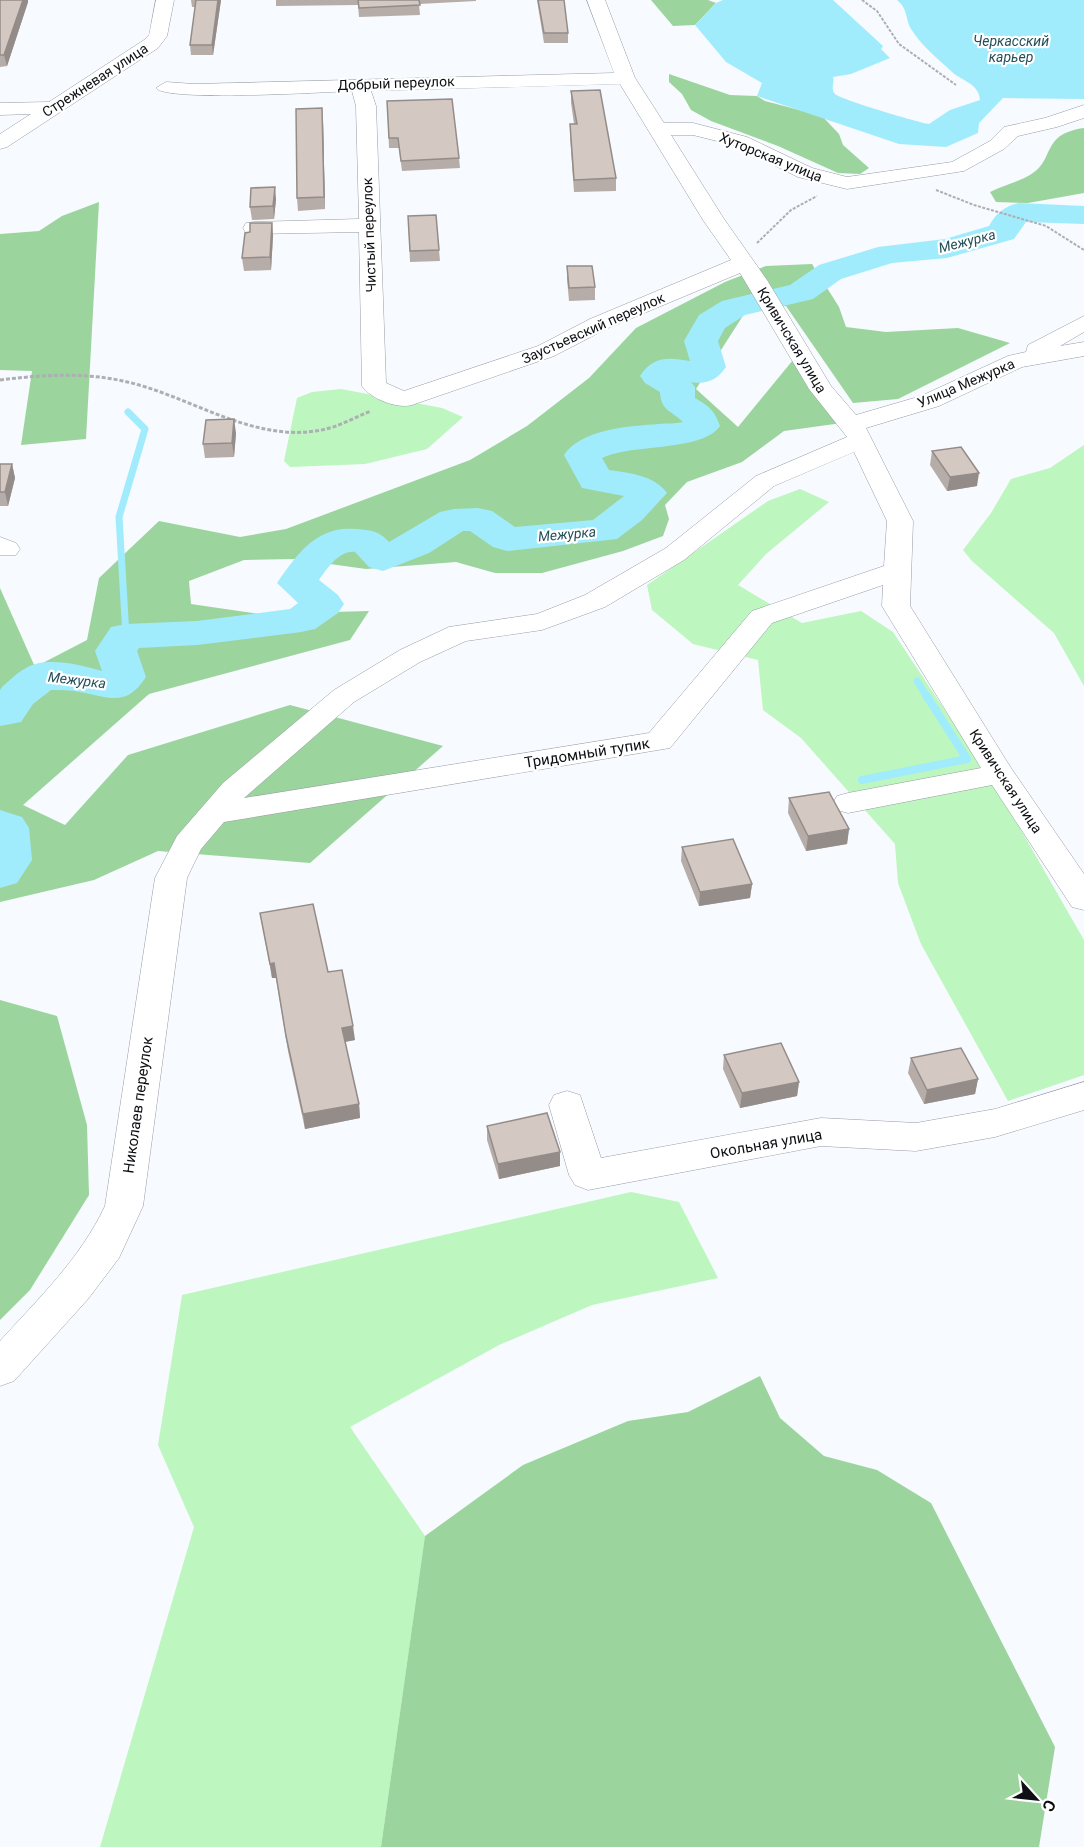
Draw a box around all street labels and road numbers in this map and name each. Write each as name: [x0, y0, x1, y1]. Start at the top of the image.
street label: Стрежневая улица: [39, 40, 151, 120]
street label: Добрый переулок: [337, 73, 455, 93]
street label: Хуторская улица: [717, 129, 825, 185]
street label: Чистый переулок: [359, 177, 379, 293]
street label: Кривичская улица: [754, 284, 830, 396]
street label: Заустьевский переулок: [519, 289, 667, 367]
street label: Улица Межурка: [915, 355, 1017, 411]
street label: Кривичская улица: [966, 726, 1046, 836]
street label: Тридомный тупик: [523, 734, 651, 772]
street label: Николаев переулок: [119, 1035, 157, 1175]
street label: Окольная улица: [709, 1125, 823, 1163]

